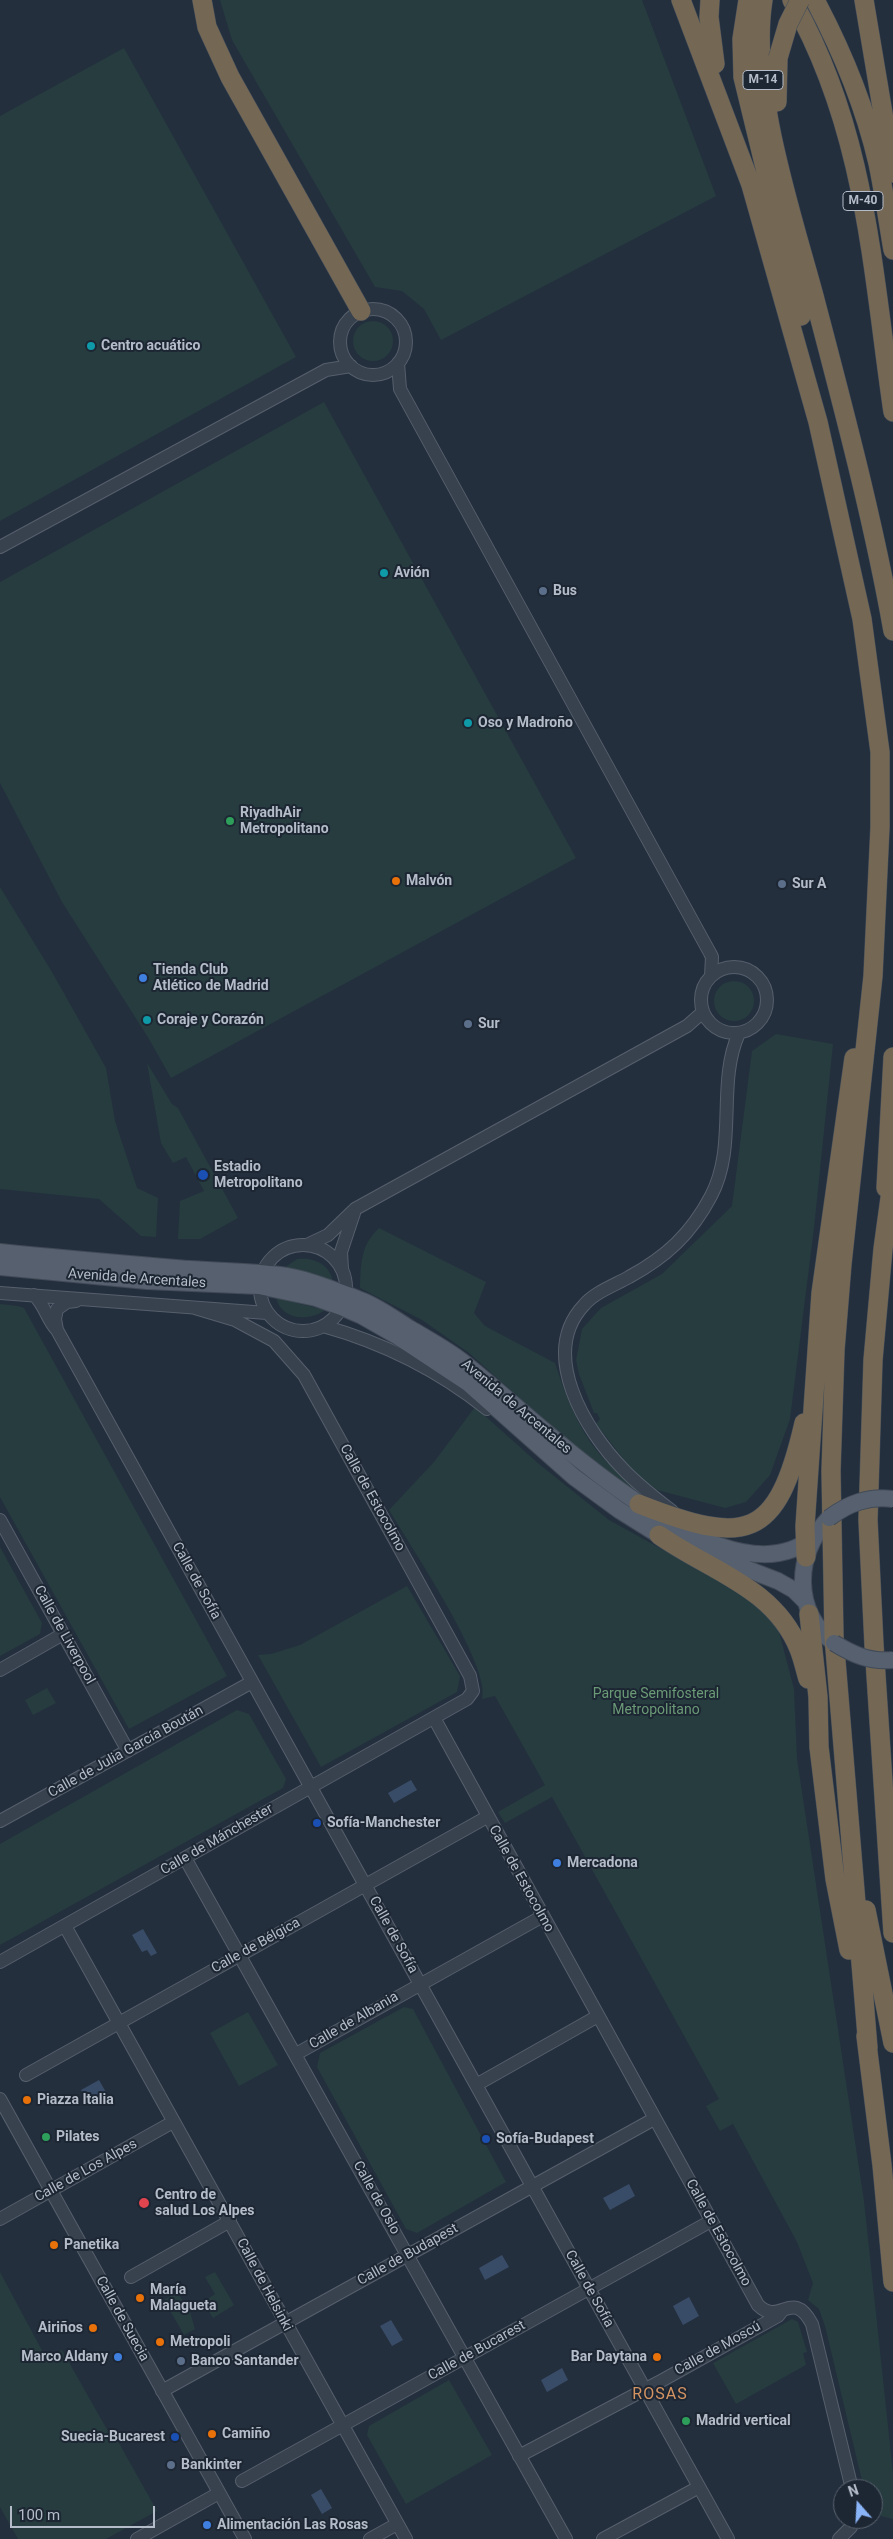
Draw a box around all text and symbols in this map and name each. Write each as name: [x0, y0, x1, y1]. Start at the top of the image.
road number: M-14: [743, 70, 783, 90]
road number: M-40: [843, 192, 883, 210]
place label: Centro acuático: [101, 338, 200, 354]
marker: Centro acuático: [85, 340, 97, 352]
place label: Avión: [394, 565, 430, 581]
marker: Avión: [378, 567, 390, 579]
place label: Bus: [553, 583, 577, 599]
marker: Bus: [537, 585, 549, 597]
place label: Oso y Madroño: [478, 715, 573, 731]
marker: Oso y Madroño: [462, 717, 474, 729]
place label: RiyadhAir Metropolitano: [240, 805, 329, 838]
marker: RiyadhAir Metropolitano: [224, 815, 236, 827]
place label: Malvón: [406, 873, 452, 889]
marker: Malvón: [390, 875, 402, 887]
place label: Sur A: [792, 876, 826, 892]
marker: Sur A: [776, 878, 788, 890]
place label: Tienda Club Atlético de Madrid: [153, 962, 269, 994]
marker: Tienda Club Atlético de Madrid: [137, 972, 149, 984]
place label: Coraje y Corazón: [157, 1012, 264, 1028]
marker: Coraje y Corazón: [141, 1014, 153, 1026]
place label: Sur: [478, 1016, 500, 1032]
marker: Sur: [462, 1018, 474, 1030]
place label: Estadio Metropolitano: [214, 1159, 303, 1192]
marker: Estadio Metropolitano: [196, 1168, 210, 1182]
street label: Avenida de Arcentales: [67, 1266, 207, 1292]
street label: Avenida de Arcentales: [458, 1356, 574, 1458]
street label: Calle de Estocolmo: [336, 1442, 408, 1554]
street label: Calle de Sofía: [168, 1540, 224, 1622]
street label: Calle de Liverpool: [30, 1583, 98, 1687]
park label: Parque Semifosteral Metropolitano: [593, 1686, 719, 1718]
street label: Calle de Julia García Boután: [46, 1702, 206, 1802]
street label: Calle de Mánchester: [158, 1801, 276, 1879]
place label: Sofía-Manchester: [327, 1815, 440, 1831]
marker: Sofía-Manchester: [311, 1817, 323, 1829]
street label: Calle de Estocolmo: [485, 1823, 557, 1935]
place label: Mercadona: [567, 1855, 638, 1871]
marker: Mercadona: [551, 1857, 563, 1869]
street label: Calle de Sofía: [365, 1894, 421, 1976]
street label: Calle de Bélgica: [209, 1915, 303, 1977]
street label: Calle de Albania: [307, 1989, 401, 2053]
place label: Piazza Italia: [37, 2092, 114, 2108]
marker: Piazza Italia: [21, 2094, 33, 2106]
place label: Pilates: [56, 2129, 99, 2145]
marker: Pilates: [40, 2131, 52, 2143]
place label: Sofía-Budapest: [496, 2131, 594, 2147]
marker: Sofía-Budapest: [480, 2133, 492, 2145]
street label: Calle de Los Alpes: [32, 2136, 140, 2206]
street label: Calle de Oslo: [349, 2158, 403, 2238]
street label: Calle de Estocolmo: [682, 2177, 754, 2289]
place label: Centro de salud Los Alpes: [155, 2187, 254, 2220]
marker: Centro de salud Los Alpes: [137, 2196, 151, 2210]
street label: Calle de Budapest: [355, 2220, 461, 2290]
street label: Calle de Helsinki: [232, 2236, 296, 2334]
place label: Panetika: [64, 2237, 119, 2253]
marker: Panetika: [48, 2239, 60, 2251]
street label: Calle de Sofía: [561, 2248, 617, 2330]
street label: Calle de Suecia: [92, 2273, 152, 2365]
place label: María Malagueta: [150, 2282, 217, 2314]
marker: María Malagueta: [134, 2292, 146, 2304]
street label: Calle de Bucarest: [426, 2317, 528, 2385]
street label: Calle de Moscú: [672, 2318, 764, 2380]
place label: Airiños: [38, 2320, 83, 2336]
marker: Airiños: [87, 2322, 99, 2334]
place label: Metropoli: [170, 2334, 231, 2350]
marker: Metropoli: [154, 2336, 166, 2348]
place label: Marco Aldany: [21, 2349, 108, 2365]
place label: Bar Daytana: [571, 2349, 647, 2365]
marker: Marco Aldany: [112, 2351, 124, 2363]
marker: Bar Daytana: [651, 2351, 663, 2363]
place label: Banco Santander: [191, 2353, 299, 2369]
marker: Banco Santander: [175, 2355, 187, 2367]
district label: ROSAS: [632, 2385, 688, 2405]
place label: Madrid vertical: [696, 2413, 791, 2429]
marker: Madrid vertical: [680, 2415, 692, 2427]
place label: Camiño: [222, 2426, 270, 2442]
marker: Camiño: [206, 2428, 218, 2440]
place label: Suecia-Bucarest: [61, 2429, 165, 2445]
marker: Suecia-Bucarest: [169, 2431, 181, 2443]
place label: Bankinter: [181, 2457, 242, 2473]
marker: Bankinter: [165, 2459, 177, 2471]
north arrow: [833, 2479, 883, 2529]
text: N: [846, 2482, 861, 2500]
scale bar: [12, 2496, 158, 2528]
text: 100 m: [18, 2506, 60, 2524]
place label: Alimentación Las Rosas: [217, 2517, 368, 2533]
marker: Alimentación Las Rosas: [201, 2519, 213, 2531]

